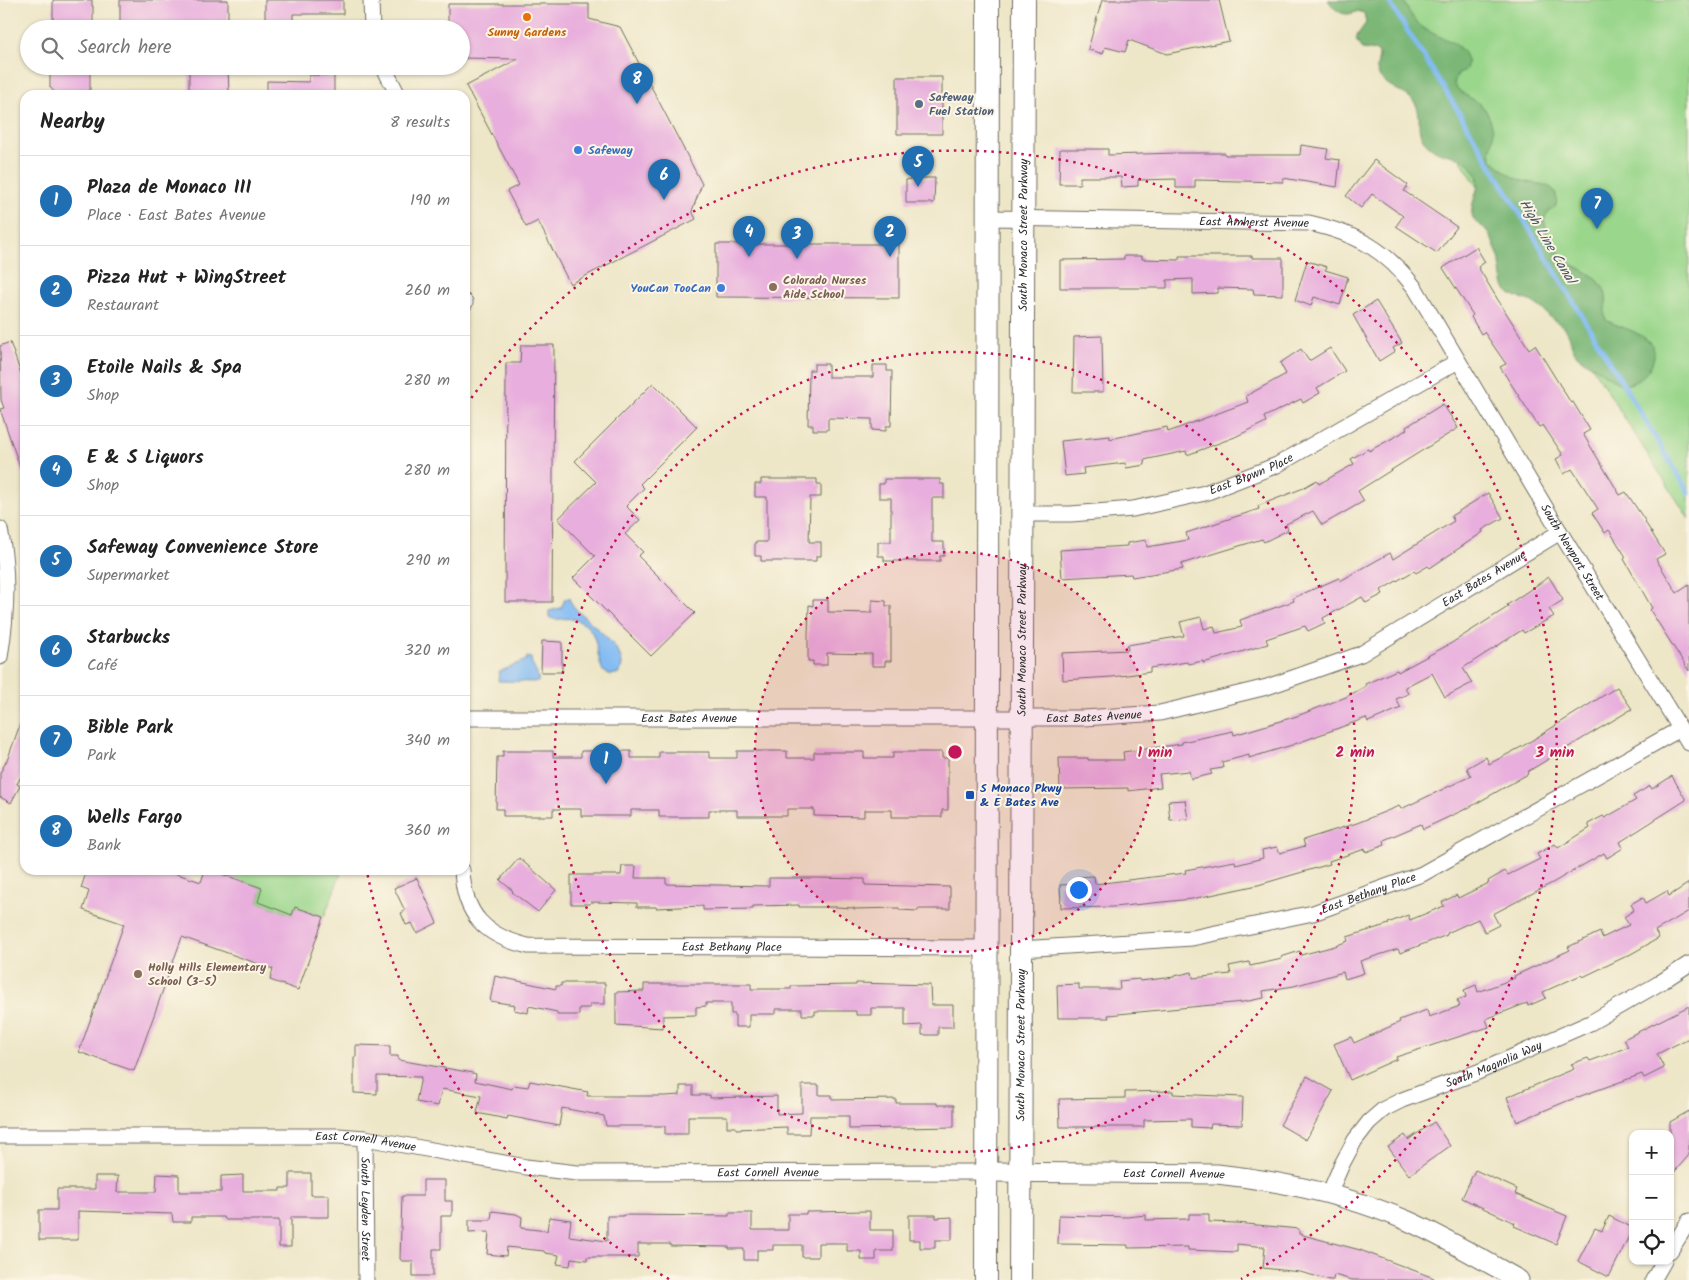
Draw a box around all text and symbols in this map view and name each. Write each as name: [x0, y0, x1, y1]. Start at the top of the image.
marker: Sunny Gardens: [521, 11, 533, 23]
search box: [20, 20, 470, 75]
place label: Sunny Gardens: [488, 23, 567, 42]
text: Search here: [78, 33, 172, 63]
icon: search: [38, 34, 66, 62]
pin: 8: [621, 63, 653, 104]
place label: Safeway Fuel Station: [929, 88, 994, 121]
marker: Safeway Fuel Station: [913, 98, 925, 110]
text: Nearby: [40, 106, 105, 139]
text: 8 results: [390, 110, 450, 135]
place label: Safeway: [588, 141, 633, 160]
marker: Safeway: [572, 144, 584, 156]
pin: 5: [902, 146, 934, 187]
street label: South Monaco Street Parkway: [1014, 158, 1034, 311]
pin: 6: [648, 159, 680, 200]
text: Plaza de Monaco III: [87, 173, 251, 203]
text: 1: [54, 188, 58, 213]
text: 190 m: [410, 188, 450, 213]
pin: 7: [1581, 188, 1613, 229]
water label: High Line Canal: [1513, 195, 1582, 290]
text: Place · East Bates Avenue: [87, 203, 266, 228]
street label: East Amherst Avenue: [1199, 212, 1310, 233]
pin: 4: [733, 216, 765, 257]
pin: 2: [874, 216, 906, 257]
pin: 3: [781, 218, 813, 259]
text: Pizza Hut + WingStreet: [87, 263, 286, 293]
place label: Colorado Nurses Aide School: [783, 271, 867, 304]
text: 2: [51, 278, 61, 303]
text: 260 m: [405, 278, 450, 303]
place label: YouCan TooCan: [631, 279, 711, 298]
marker: Colorado Nurses Aide School: [767, 281, 779, 293]
marker: YouCan TooCan: [715, 282, 727, 294]
text: Restaurant: [87, 293, 159, 318]
text: Etoile Nails & Spa: [87, 353, 242, 383]
text: 3: [52, 368, 60, 393]
text: 280 m: [404, 368, 450, 393]
text: Shop: [87, 383, 119, 408]
text: E & S Liquors: [87, 443, 204, 473]
street label: East Brown Place: [1207, 448, 1298, 500]
text: 4: [52, 458, 60, 483]
text: 280 m: [404, 458, 450, 483]
text: Shop: [87, 473, 119, 498]
street label: South Newport Street: [1535, 500, 1609, 605]
text: Safeway Convenience Store: [87, 533, 318, 563]
street label: East Bates Avenue: [1438, 546, 1530, 612]
text: 5: [52, 548, 60, 573]
text: 290 m: [406, 548, 450, 573]
text: Supermarket: [87, 563, 170, 588]
street label: South Monaco Street Parkway: [1013, 563, 1032, 716]
text: Starbucks: [87, 623, 170, 653]
text: 6: [52, 638, 60, 663]
text: 320 m: [404, 638, 450, 663]
text: Café: [87, 653, 117, 678]
street label: East Bates Avenue: [1046, 705, 1143, 728]
street label: East Bates Avenue: [641, 709, 738, 728]
text: Bible Park: [87, 713, 173, 743]
text: 7: [52, 728, 60, 753]
text: 340 m: [405, 728, 450, 753]
text: 1 min: [1138, 741, 1172, 765]
text: 2 min: [1335, 741, 1375, 765]
text: 3 min: [1535, 741, 1574, 765]
text: Park: [87, 743, 116, 768]
pin: 1: [590, 743, 622, 784]
centre of rings: [946, 743, 964, 761]
place label: S Monaco Pkwy & E Bates Ave: [980, 779, 1063, 812]
marker: S Monaco Pkwy & E Bates Ave: [964, 789, 976, 801]
text: Wells Fargo: [87, 803, 182, 833]
text: 8: [51, 818, 61, 843]
text: 360 m: [405, 818, 450, 843]
text: Bank: [87, 833, 121, 858]
street label: East Bethany Place: [1319, 868, 1420, 919]
your location: [1066, 877, 1092, 903]
street label: East Bethany Place: [682, 938, 782, 957]
place label: Holly Hills Elementary School (3-5): [148, 958, 267, 991]
marker: Holly Hills Elementary School (3-5): [132, 968, 144, 980]
street label: South Monaco Street Parkway: [1011, 968, 1031, 1121]
street label: South Magnolia Way: [1443, 1036, 1545, 1093]
street label: East Cornell Avenue: [315, 1127, 418, 1157]
map controls: [1629, 1130, 1674, 1265]
button: +: [1629, 1130, 1674, 1175]
street label: South Leyden Street: [355, 1157, 375, 1262]
street label: East Cornell Avenue: [717, 1163, 819, 1183]
street label: East Cornell Avenue: [1123, 1164, 1226, 1185]
button: −: [1629, 1175, 1674, 1220]
button: locate: [1629, 1220, 1674, 1265]

